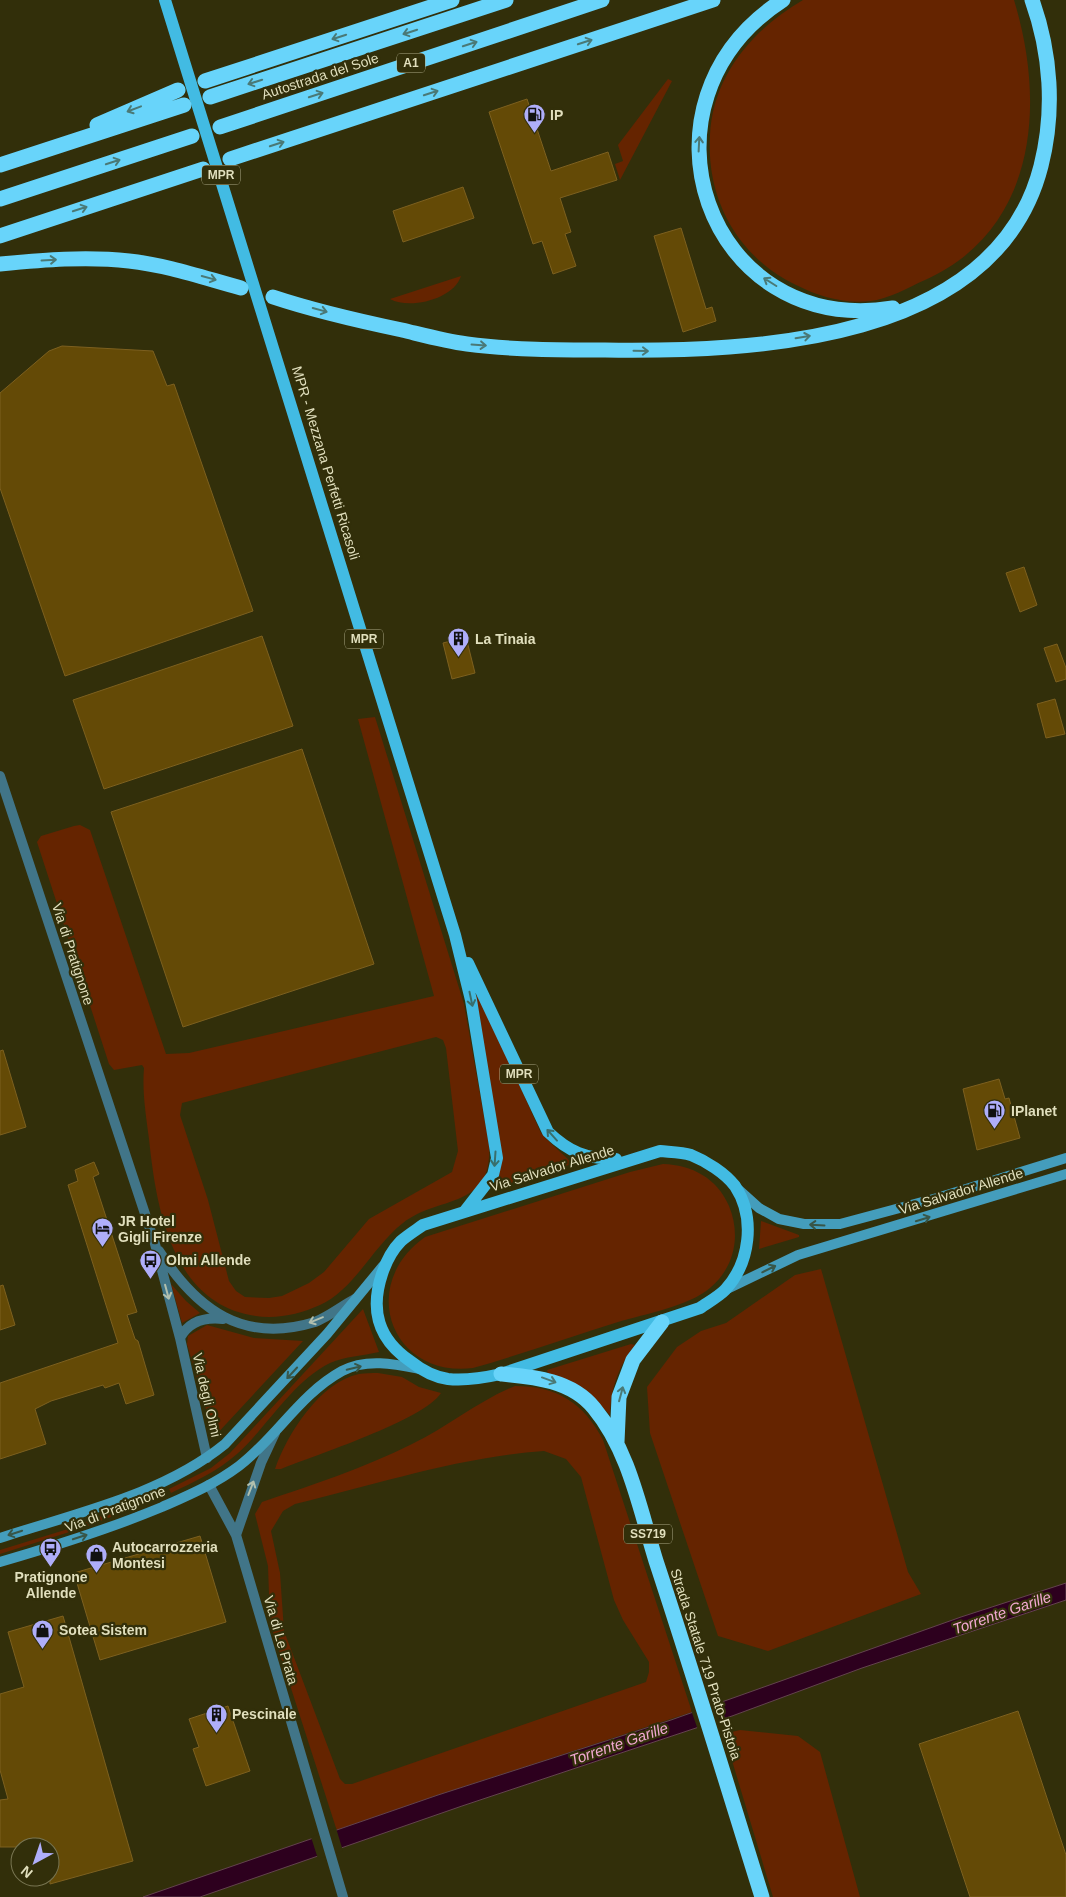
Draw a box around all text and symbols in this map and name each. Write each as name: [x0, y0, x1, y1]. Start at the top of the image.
one-way arrow: [402, 28, 418, 37]
one-way arrow: [331, 33, 347, 43]
one-way arrow: [577, 37, 593, 46]
one-way arrow: [462, 38, 478, 48]
street label: Autostrada del Sole: [259, 49, 381, 102]
road number: A1: [397, 54, 425, 72]
one-way arrow: [247, 78, 263, 88]
one-way arrow: [423, 88, 438, 97]
one-way arrow: [307, 90, 323, 99]
fuel station icon: IP: [522, 103, 546, 134]
one-way arrow: [127, 105, 142, 114]
place label: IP: [550, 107, 563, 123]
one-way arrow: [694, 136, 703, 152]
one-way arrow: [268, 139, 284, 148]
one-way arrow: [105, 157, 121, 167]
road number: MPR: [202, 166, 240, 184]
one-way arrow: [71, 204, 87, 214]
one-way arrow: [40, 255, 56, 264]
one-way arrow: [201, 274, 217, 284]
one-way arrow: [763, 277, 777, 287]
one-way arrow: [312, 306, 328, 316]
one-way arrow: [794, 332, 810, 342]
one-way arrow: [470, 340, 486, 349]
one-way arrow: [632, 346, 649, 356]
street label: MPR - Mezzana Perfetti Ricasoli: [289, 364, 363, 562]
building icon: La Tinaia: [447, 627, 471, 658]
road number: MPR: [345, 630, 383, 648]
place label: La Tinaia: [475, 631, 536, 647]
street label: Via di Pratignone: [49, 901, 97, 1007]
one-way arrow: [467, 991, 476, 1007]
road number: MPR: [500, 1064, 538, 1084]
fuel station icon: IPlanet: [983, 1099, 1007, 1130]
place label: IPlanet: [1011, 1103, 1057, 1119]
one-way arrow: [546, 1128, 557, 1141]
street label: Via Salvador Allende: [488, 1141, 616, 1195]
one-way arrow: [491, 1151, 500, 1167]
street label: Via Salvador Allende: [897, 1164, 1025, 1218]
place label: JR Hotel Gigli Firenze: [118, 1213, 202, 1245]
one-way arrow: [914, 1213, 930, 1223]
hotel icon: JR Hotel Gigli Firenze: [90, 1217, 114, 1248]
one-way arrow: [809, 1221, 825, 1230]
bus stop icon: Olmi Allende: [138, 1248, 162, 1279]
place label: Olmi Allende: [166, 1252, 251, 1268]
one-way arrow: [761, 1264, 776, 1274]
one-way arrow: [163, 1283, 172, 1299]
one-way arrow: [309, 1316, 324, 1325]
street label: Via degli Olmi: [190, 1351, 224, 1439]
one-way arrow: [345, 1363, 361, 1372]
one-way arrow: [286, 1366, 298, 1379]
one-way arrow: [541, 1376, 557, 1386]
one-way arrow: [617, 1386, 626, 1402]
one-way arrow: [247, 1481, 256, 1496]
street label: Via di Pratignone: [62, 1482, 168, 1536]
road number: SS719: [624, 1525, 672, 1544]
one-way arrow: [8, 1529, 24, 1538]
one-way arrow: [72, 1532, 88, 1542]
bus stop icon: Pratignone Allende: [39, 1537, 63, 1568]
place label: Autocarrozzeria Montesi: [112, 1539, 218, 1571]
shop icon: Autocarrozzeria Montesi: [84, 1543, 108, 1574]
street label: Strada Statale 719 Prato-Pistoia: [667, 1566, 745, 1762]
place label: Pratignone Allende: [14, 1569, 88, 1601]
water label: Torrente Garille: [950, 1588, 1053, 1637]
street label: Via di Le Prata: [261, 1594, 301, 1686]
shop icon: Sotea Sistem: [31, 1618, 55, 1649]
place label: Sotea Sistem: [59, 1622, 147, 1638]
building icon: Pescinale: [204, 1702, 228, 1733]
place label: Pescinale: [232, 1706, 297, 1722]
water label: Torrente Garille: [567, 1719, 670, 1768]
north arrow: [10, 1837, 60, 1887]
text: N: [18, 1863, 36, 1881]

